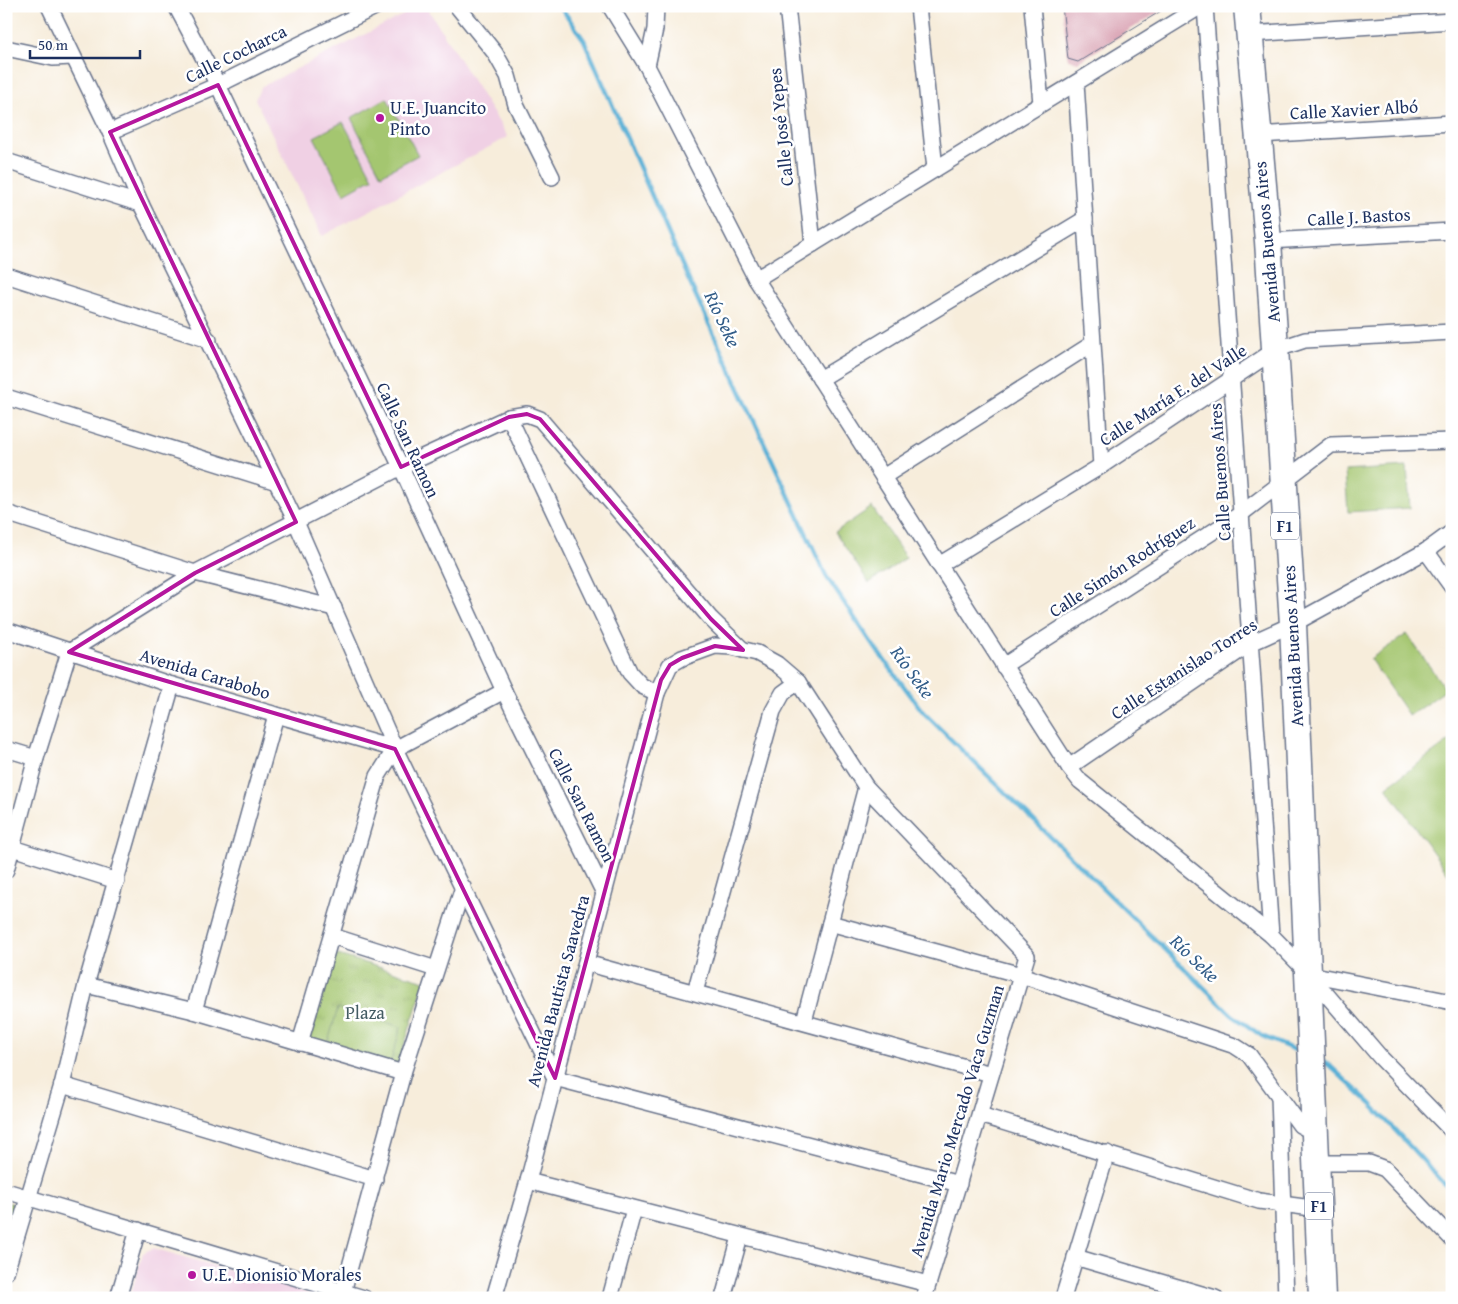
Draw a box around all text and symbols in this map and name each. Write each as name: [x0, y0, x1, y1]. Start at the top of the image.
street label: Calle Cocharca: [181, 17, 291, 90]
scale bar: [30, 28, 140, 60]
text: 50 m: [38, 34, 69, 55]
street label: Calle José Yepes: [761, 67, 800, 187]
street label: Calle Xavier Albó: [1289, 93, 1419, 126]
place label: U.E. Juancito Pinto: [390, 94, 486, 142]
marker: U.E. Juancito Pinto: [374, 112, 386, 124]
street label: Avenida Buenos Aires: [1246, 160, 1287, 324]
street label: Calle J. Bastos: [1307, 200, 1411, 233]
water label: Río Seke: [697, 285, 748, 352]
street label: Calle María E. del Valle: [1094, 337, 1252, 453]
street label: Calle San Ramon: [370, 377, 447, 502]
street label: Calle Buenos Aires: [1201, 402, 1238, 542]
street label: Calle Simón Rodríguez: [1043, 509, 1200, 624]
road number: F1: [1271, 512, 1299, 540]
street label: Avenida Buenos Aires: [1275, 565, 1310, 728]
street label: Calle Estanislao Torres: [1105, 611, 1262, 726]
water label: Río Seke: [884, 639, 942, 705]
street label: Avenida Carabobo: [136, 641, 274, 706]
street label: Calle San Ramon: [542, 743, 623, 867]
street label: Avenida Bautista Saavedra: [519, 891, 596, 1090]
water label: Río Seke: [1163, 927, 1226, 989]
street label: Avenida Mario Mercado Vaca Guzman: [902, 981, 1011, 1261]
park label: Plaza: [345, 999, 385, 1026]
road number: F1: [1305, 1192, 1333, 1220]
place label: U.E. Dionisio Morales: [202, 1261, 362, 1288]
marker: U.E. Dionisio Morales: [186, 1269, 198, 1281]

